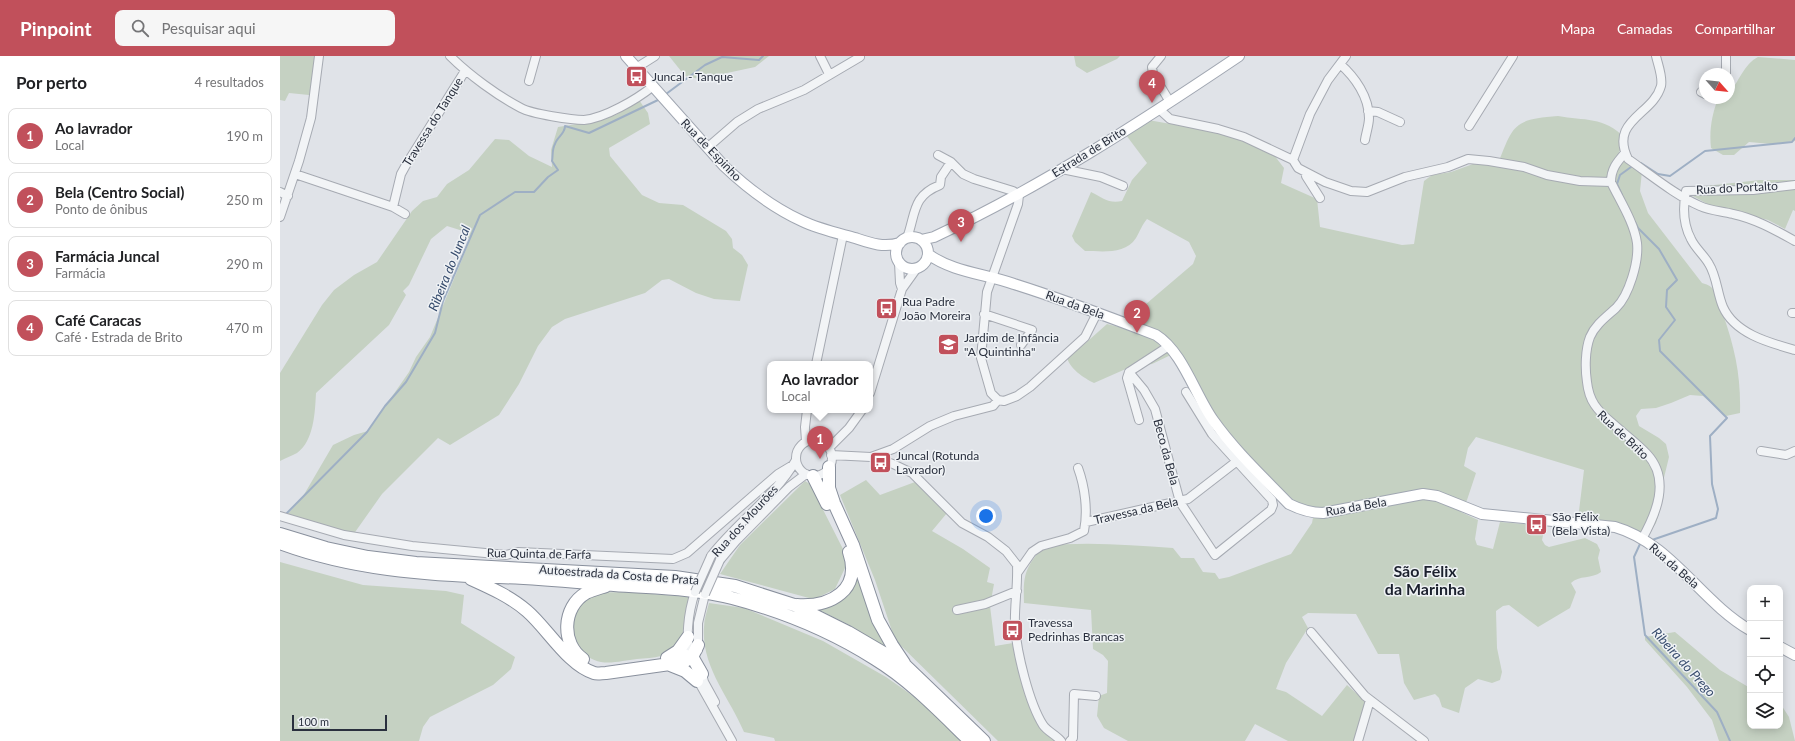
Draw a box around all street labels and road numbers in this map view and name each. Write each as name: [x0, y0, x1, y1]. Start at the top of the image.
street label: Travessa do Tanque: [399, 74, 466, 169]
street label: Rua de Espinho: [678, 115, 745, 184]
street label: Estrada de Brito: [1049, 123, 1129, 180]
street label: Rua do Portalto: [1696, 178, 1778, 197]
street label: Rua da Bela: [1044, 287, 1107, 322]
street label: Rua de Brito: [1594, 407, 1652, 462]
street label: Beco da Bela: [1150, 417, 1183, 487]
street label: Rua dos Mourões: [708, 482, 781, 560]
street label: Travessa da Bela: [1092, 494, 1180, 528]
street label: Rua da Bela: [1324, 494, 1388, 519]
street label: Rua da Bela: [1646, 540, 1703, 591]
street label: Rua Quinta de Farfa: [487, 545, 591, 562]
street label: Autoestrada da Costa de Prata: [539, 561, 699, 588]

